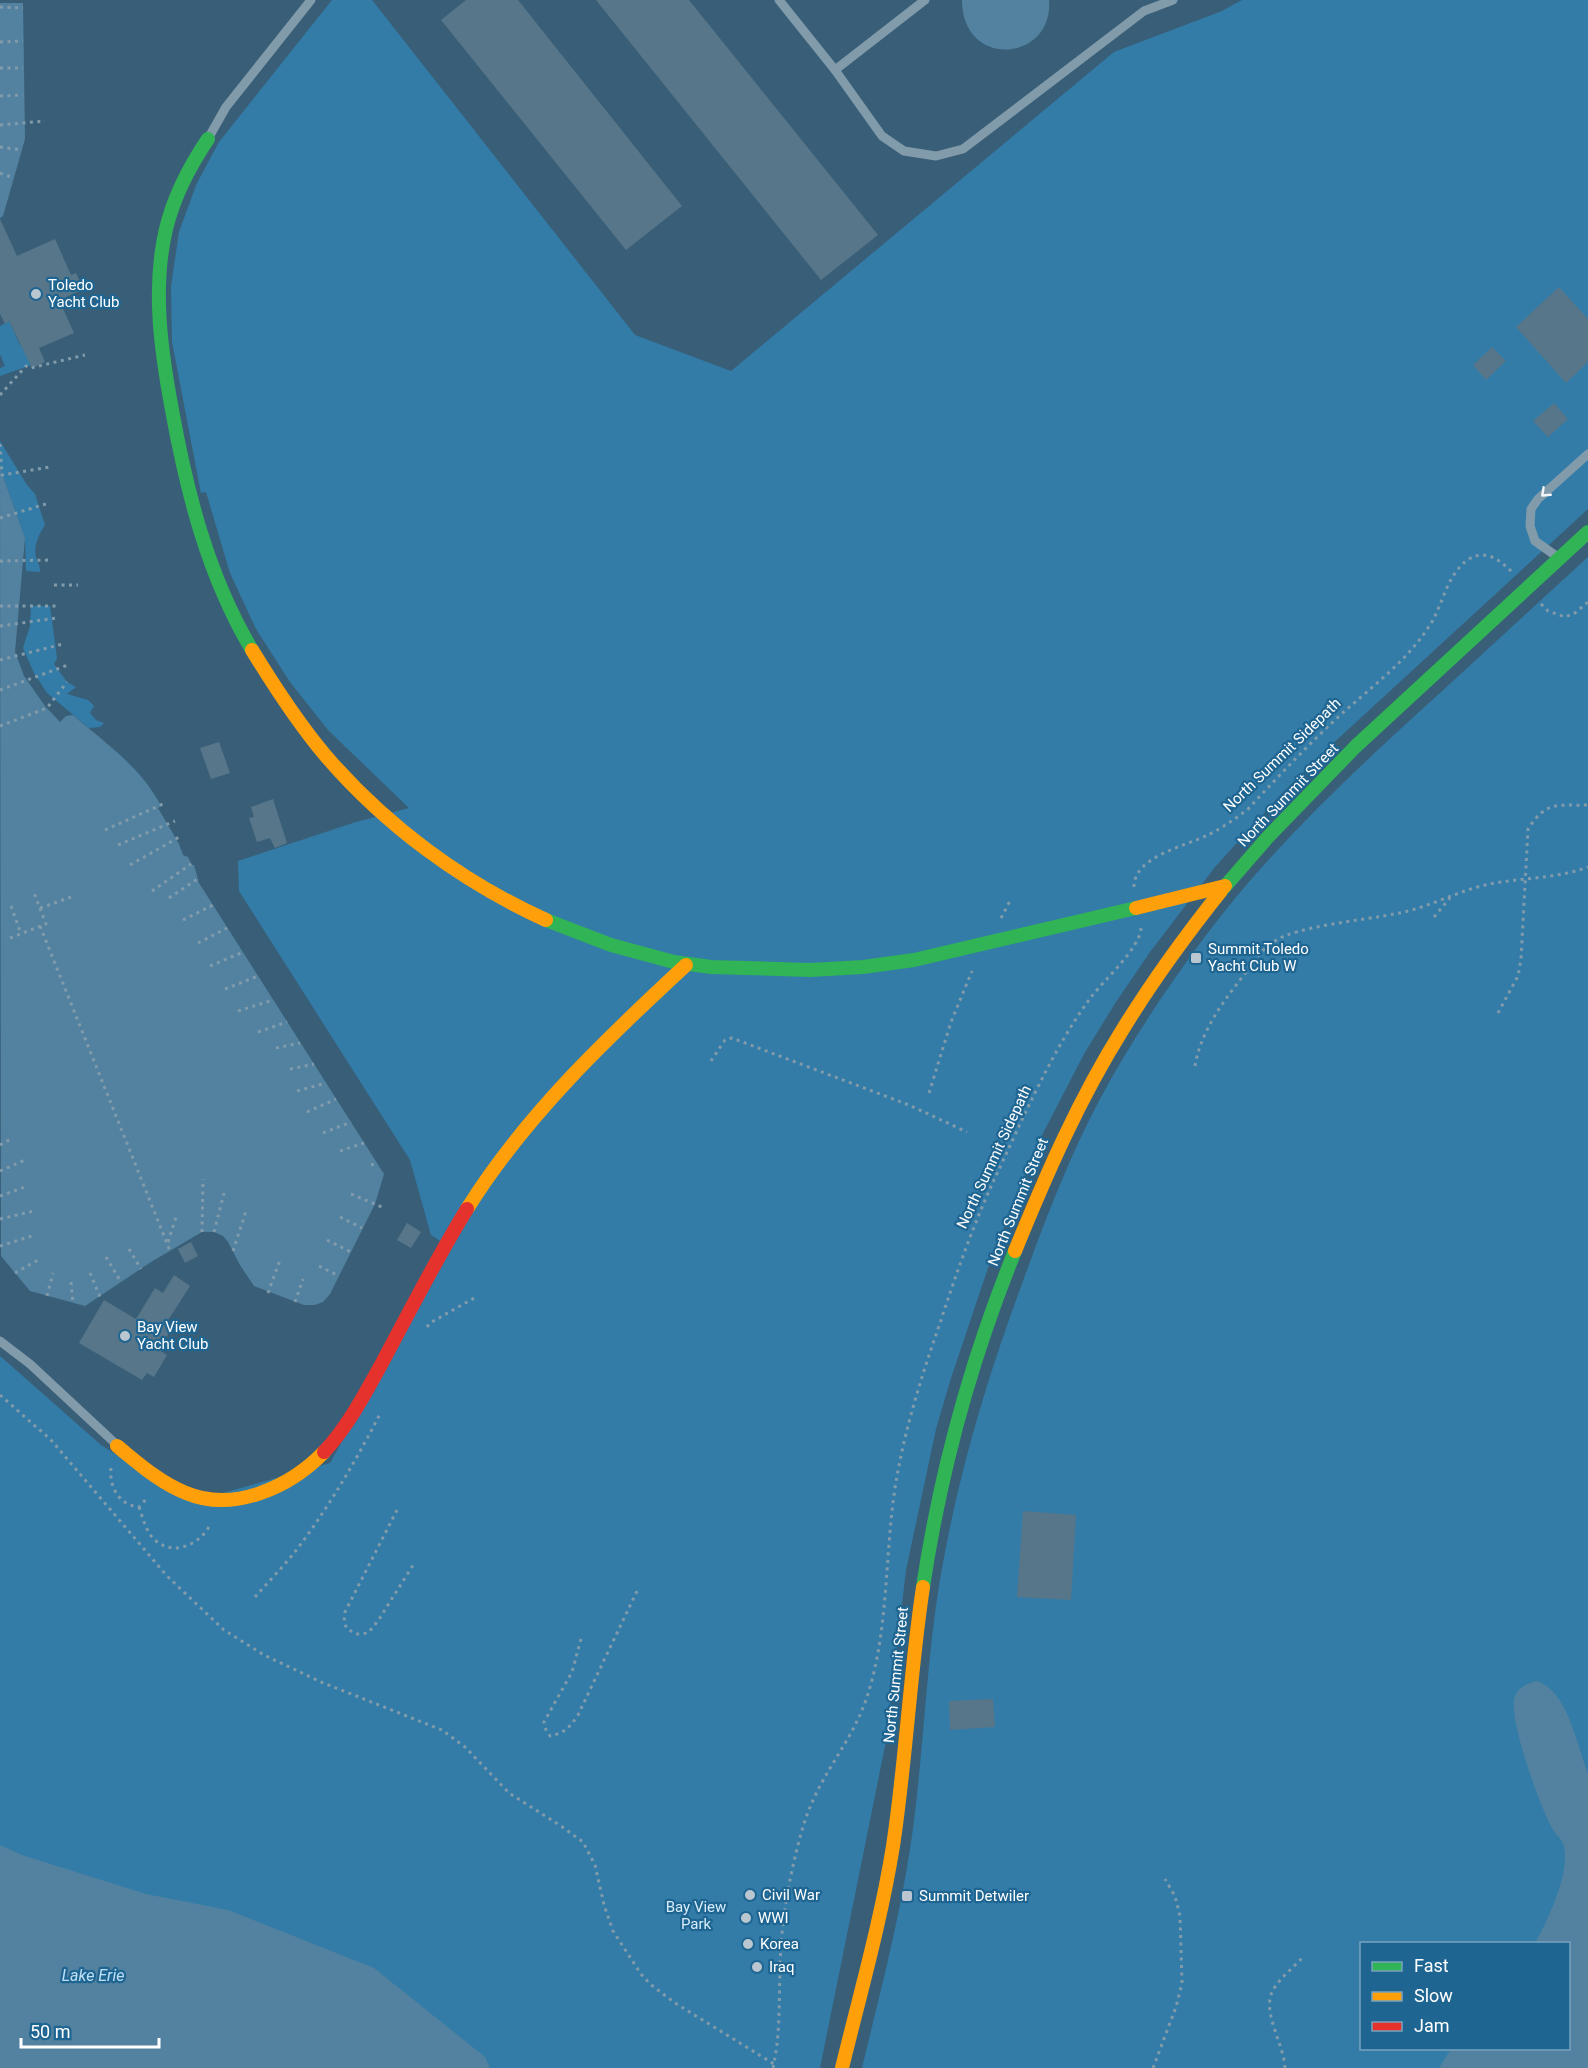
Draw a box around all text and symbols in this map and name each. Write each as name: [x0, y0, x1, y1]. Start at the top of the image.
place label: Toledo Yacht Club: [48, 276, 119, 311]
marker: Toledo Yacht Club: [29, 287, 43, 301]
one-way arrow: [1541, 486, 1552, 497]
street label: North Summit Sidepath: [1220, 694, 1344, 816]
street label: North Summit Street: [1234, 739, 1342, 851]
place label: Summit Toledo Yacht Club W: [1208, 940, 1309, 975]
marker: Summit Toledo Yacht Club W: [1189, 951, 1203, 965]
street label: North Summit Sidepath: [953, 1082, 1035, 1232]
street label: North Summit Street: [984, 1135, 1052, 1269]
place label: Bay View Yacht Club: [137, 1318, 208, 1353]
marker: Bay View Yacht Club: [118, 1329, 132, 1343]
street label: North Summit Street: [880, 1606, 912, 1744]
place label: Civil War: [762, 1886, 820, 1904]
place label: Summit Detwiler: [919, 1887, 1029, 1905]
marker: Civil War: [743, 1888, 757, 1902]
marker: Summit Detwiler: [900, 1889, 914, 1903]
park label: Bay View Park: [666, 1898, 726, 1933]
place label: WWI: [758, 1909, 789, 1927]
marker: WWI: [739, 1911, 753, 1925]
place label: Korea: [760, 1935, 799, 1953]
marker: Korea: [741, 1937, 755, 1951]
legend: [1360, 1942, 1570, 2050]
text: Fast: [1414, 1955, 1449, 1976]
place label: Iraq: [769, 1958, 795, 1976]
marker: Iraq: [750, 1960, 764, 1974]
water label: Lake Erie: [62, 1966, 124, 1985]
text: Slow: [1414, 1985, 1453, 2006]
scale bar: [21, 2011, 159, 2049]
text: Jam: [1414, 2015, 1450, 2036]
text: 50 m: [30, 2021, 70, 2042]

